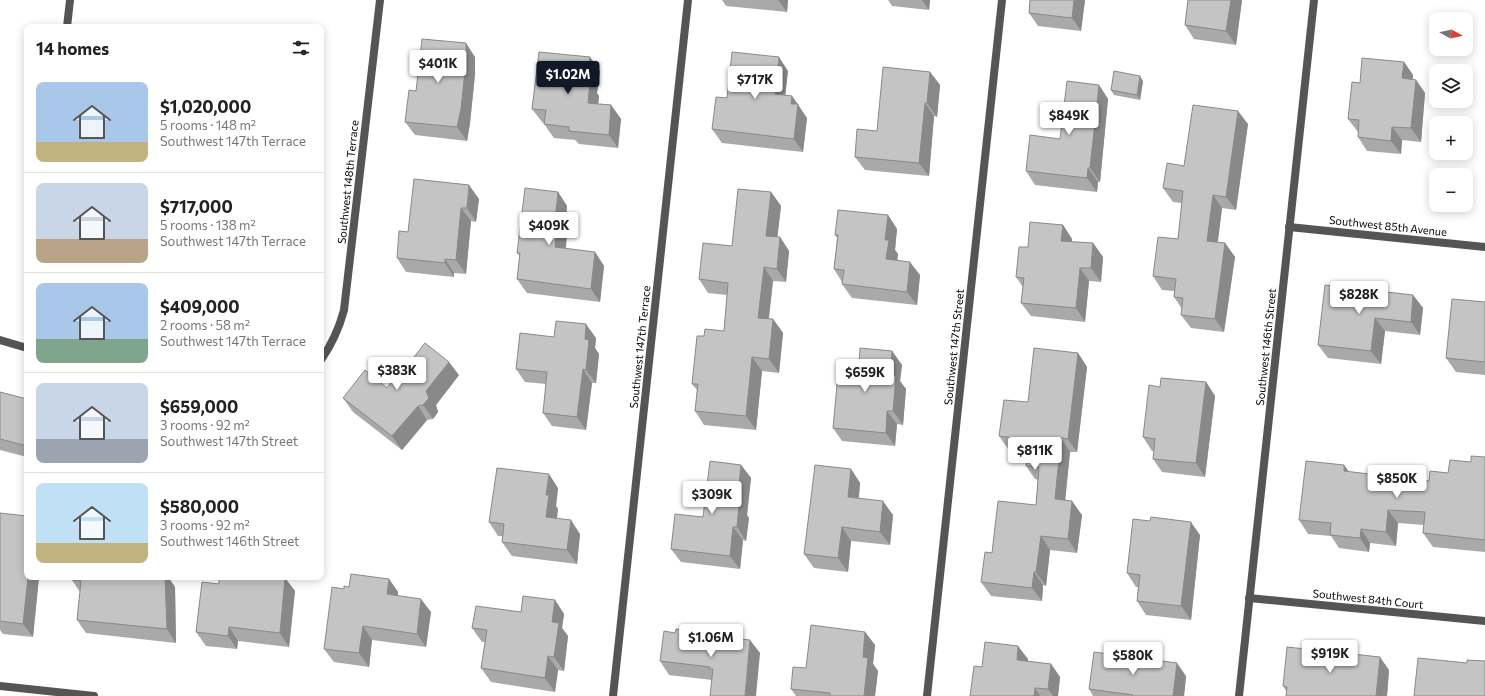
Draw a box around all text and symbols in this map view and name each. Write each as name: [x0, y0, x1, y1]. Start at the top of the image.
north arrow: [1429, 12, 1473, 56]
map controls: [1429, 12, 1473, 212]
icon: filters: [290, 37, 312, 59]
text: 14 homes: [36, 38, 109, 59]
pin: $401K: [410, 50, 466, 84]
text: $401K: [418, 55, 458, 71]
pin: $1.02M: [535, 61, 601, 95]
button: layers: [1429, 64, 1473, 108]
text: $1.02M: [545, 66, 591, 82]
pin: $717K: [727, 66, 783, 100]
text: $717K: [737, 71, 773, 87]
text: $1,020,000: [160, 96, 251, 117]
icon: home: [68, 98, 116, 146]
pin: $849K: [1041, 102, 1097, 136]
text: $849K: [1049, 107, 1089, 123]
button: +: [1429, 116, 1473, 160]
text: 5 rooms · 148 m²: [160, 117, 256, 133]
street label: Southwest 148th Terrace: [335, 119, 360, 245]
text: Southwest 147th Terrace: [160, 133, 306, 149]
button: −: [1429, 168, 1473, 212]
text: $717,000: [160, 196, 233, 217]
icon: home: [68, 199, 116, 247]
pin: $409K: [521, 212, 577, 246]
street label: Southwest 85th Avenue: [1328, 213, 1448, 238]
text: 5 rooms · 138 m²: [160, 217, 256, 233]
text: $409K: [528, 217, 570, 233]
text: Southwest 147th Terrace: [160, 233, 306, 249]
pin: $828K: [1331, 281, 1387, 315]
street label: Southwest 147th Terrace: [627, 285, 652, 409]
text: $828K: [1339, 286, 1379, 302]
street label: Southwest 146th Street: [1253, 287, 1278, 406]
street label: Southwest 147th Street: [941, 288, 966, 406]
text: $409,000: [160, 296, 240, 317]
icon: home: [68, 299, 116, 347]
text: 2 rooms · 58 m²: [160, 317, 250, 333]
text: Southwest 147th Terrace: [160, 333, 306, 349]
pin: $383K: [369, 357, 425, 391]
pin: $659K: [837, 359, 893, 393]
text: $383K: [377, 362, 417, 378]
text: $659K: [845, 364, 885, 380]
text: $659,000: [160, 396, 238, 417]
icon: home: [68, 399, 116, 447]
text: 3 rooms · 92 m²: [160, 417, 250, 433]
text: Southwest 147th Street: [160, 433, 298, 449]
pin: $811K: [1007, 437, 1063, 471]
text: $811K: [1017, 442, 1053, 458]
pin: $850K: [1369, 465, 1425, 499]
text: $850K: [1377, 470, 1417, 486]
pin: $309K: [684, 481, 740, 515]
text: $309K: [692, 486, 732, 502]
text: $580,000: [160, 496, 239, 517]
icon: home: [68, 499, 116, 547]
text: 3 rooms · 92 m²: [160, 517, 250, 533]
text: Southwest 146th Street: [160, 533, 299, 549]
street label: Southwest 84th Court: [1312, 586, 1425, 611]
pin: $1.06M: [678, 624, 744, 658]
text: $1.06M: [688, 629, 734, 645]
pin: $919K: [1302, 640, 1358, 674]
pin: $580K: [1105, 642, 1161, 676]
text: $919K: [1311, 645, 1349, 661]
text: $580K: [1113, 647, 1153, 663]

